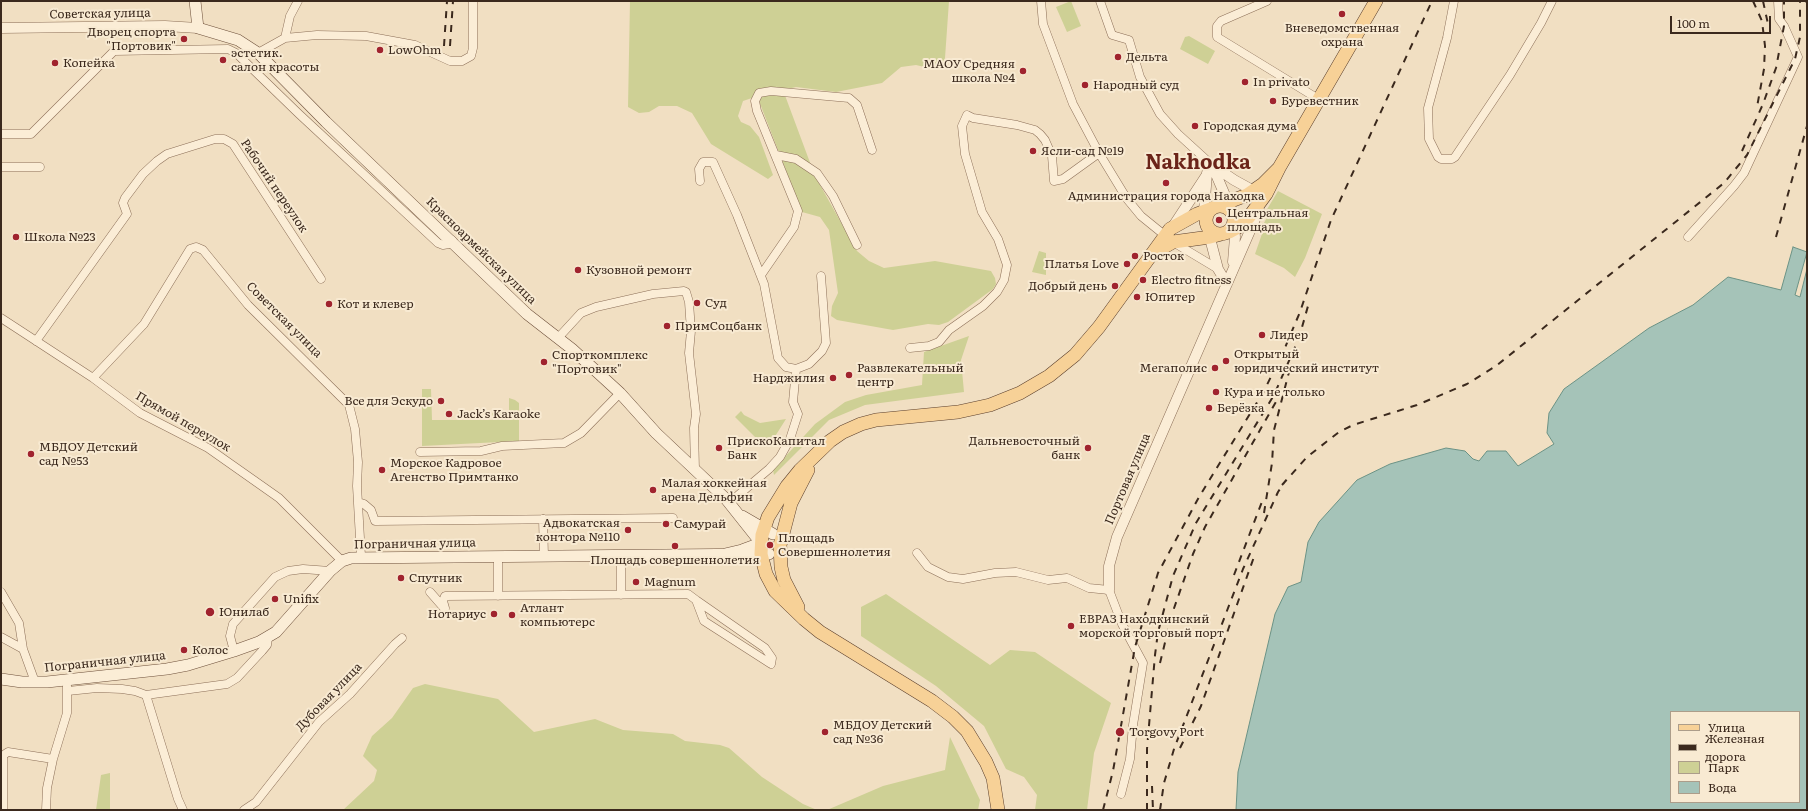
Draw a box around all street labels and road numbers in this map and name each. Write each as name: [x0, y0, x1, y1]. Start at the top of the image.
street label: Советская улица: [49, 6, 151, 22]
street label: Рабочий переулок: [237, 137, 311, 235]
street label: Красноармейская улица: [423, 195, 539, 307]
street label: Советская улица: [243, 279, 325, 361]
street label: Прямой переулок: [133, 389, 233, 455]
street label: Портовая улица: [1102, 431, 1154, 527]
street label: Пограничная улица: [354, 536, 476, 552]
street label: Пограничная улица: [44, 648, 166, 676]
street label: Дубовая улица: [293, 660, 365, 734]

